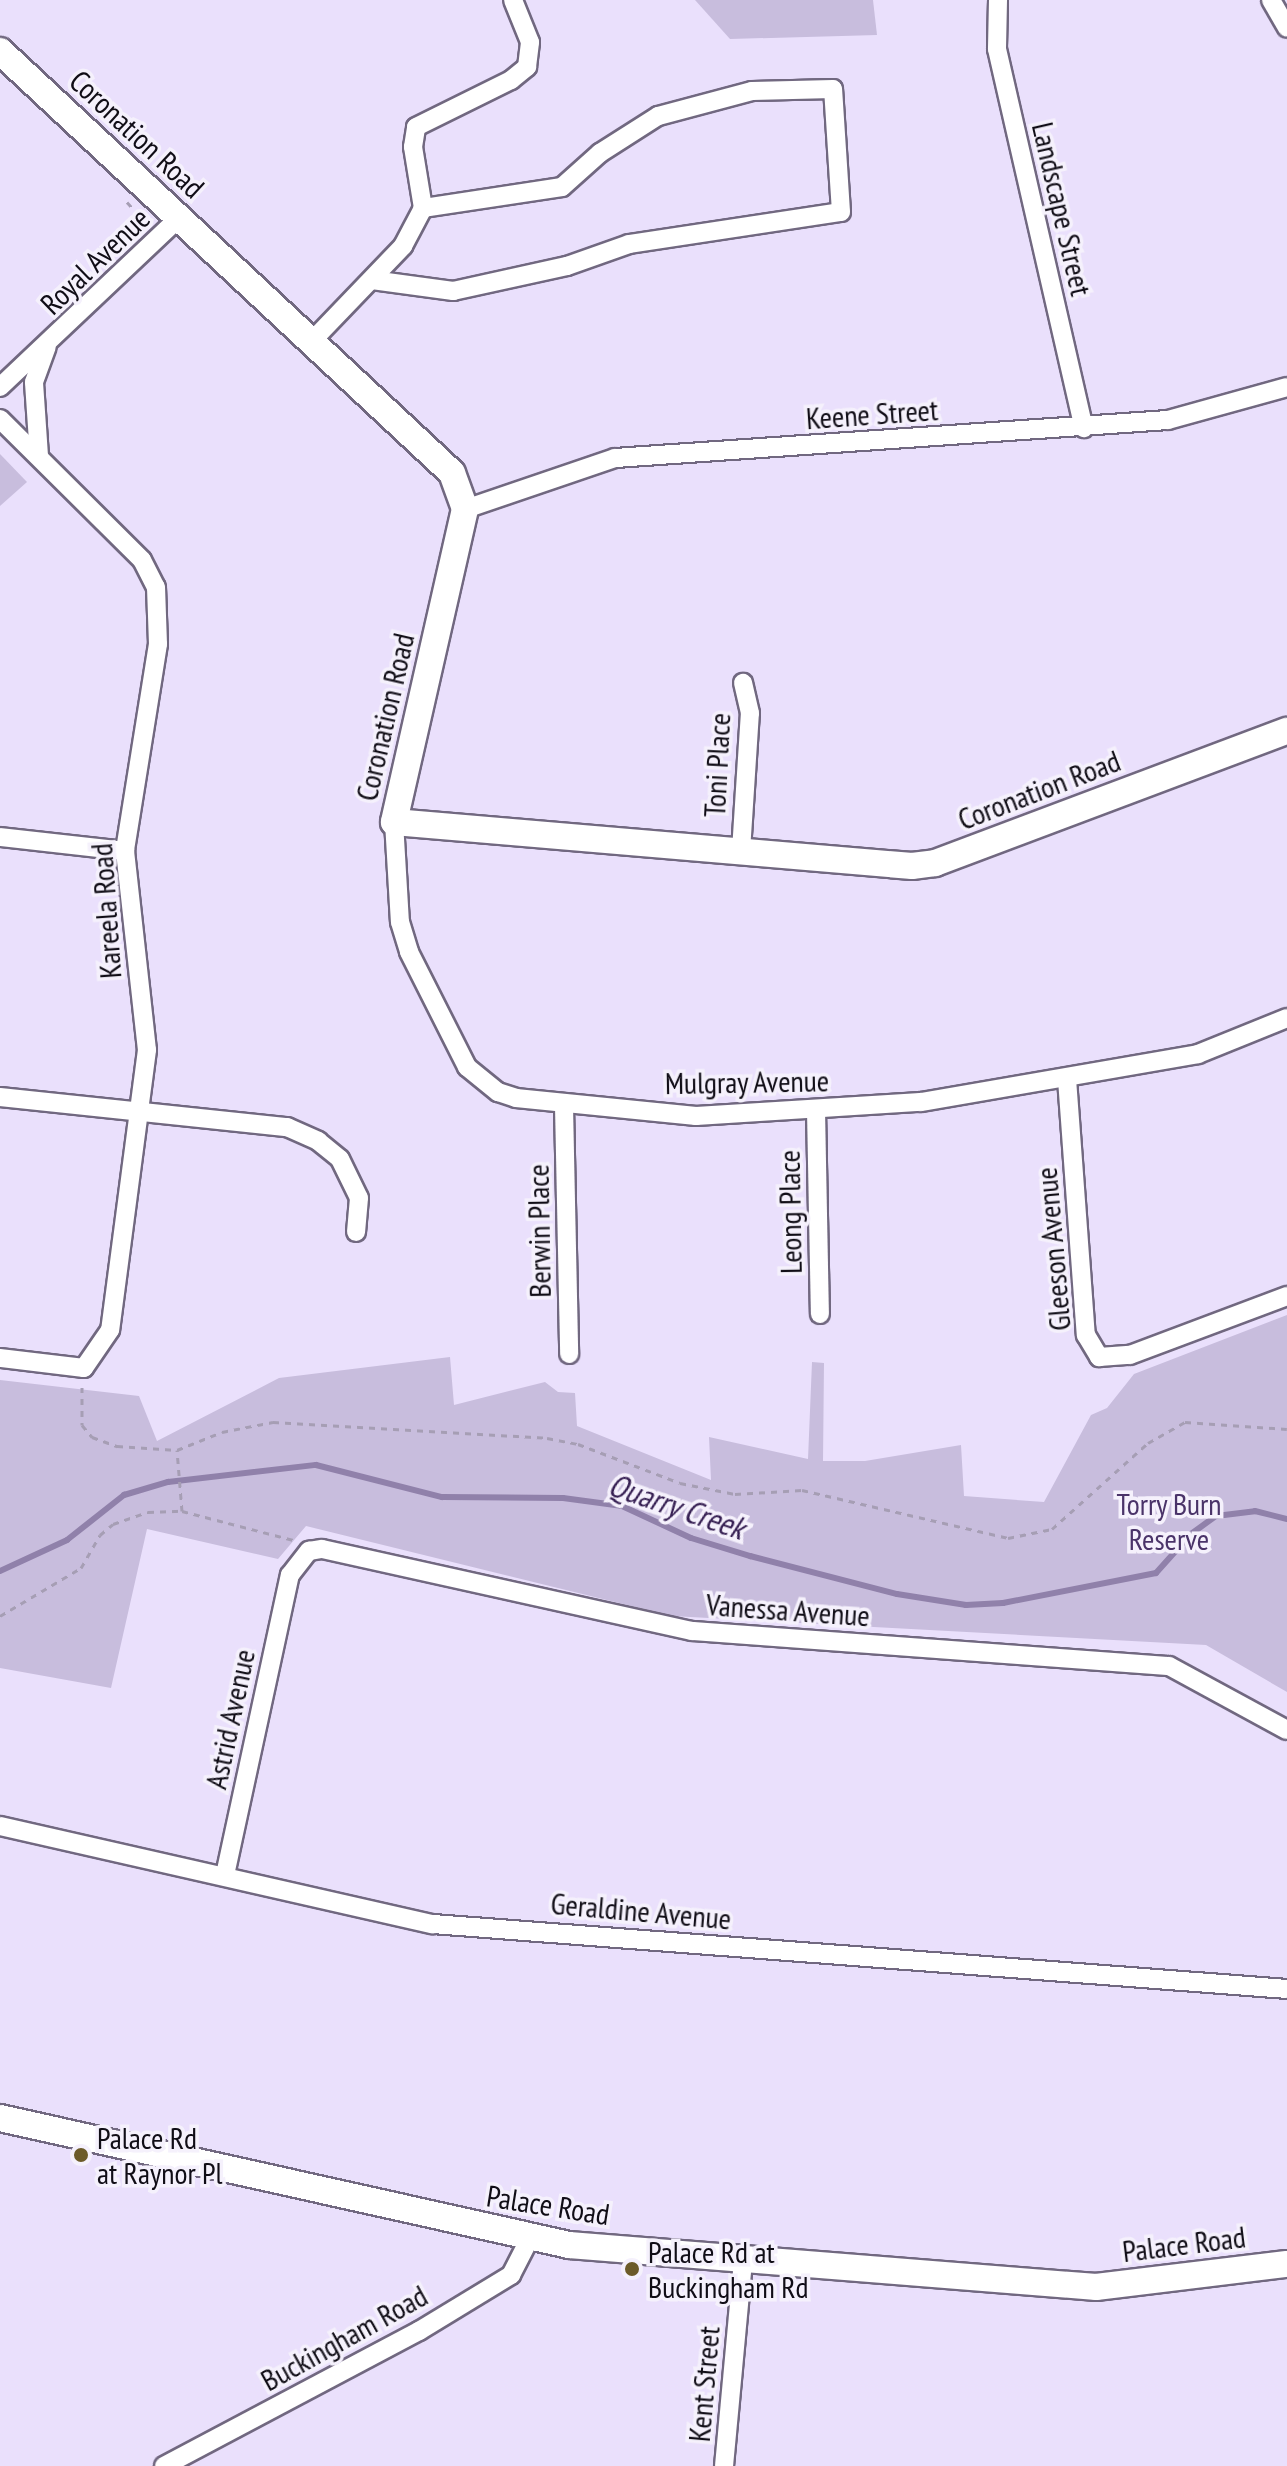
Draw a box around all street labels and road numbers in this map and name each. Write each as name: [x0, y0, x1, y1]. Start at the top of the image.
street label: Coronation Road: [62, 63, 212, 205]
street label: Landscape Street: [1025, 119, 1099, 299]
street label: Royal Avenue: [33, 200, 157, 322]
street label: Keene Street: [805, 391, 939, 437]
street label: Coronation Road: [348, 630, 422, 804]
street label: Toni Place: [696, 712, 738, 818]
street label: Coronation Road: [953, 743, 1125, 837]
street label: Kareela Road: [83, 842, 129, 980]
street label: Mulgray Avenue: [664, 1063, 830, 1101]
street label: Leong Place: [771, 1150, 809, 1274]
street label: Berwin Place: [520, 1164, 558, 1298]
street label: Gleeson Avenue: [1028, 1165, 1078, 1333]
street label: Vanessa Avenue: [705, 1586, 871, 1634]
street label: Astrid Avenue: [198, 1646, 262, 1792]
street label: Geraldine Avenue: [549, 1885, 733, 1937]
street label: Palace Road: [484, 2178, 612, 2232]
street label: Palace Road: [1120, 2219, 1248, 2269]
street label: Buckingham Road: [255, 2278, 433, 2398]
street label: Kent Street: [681, 2325, 727, 2443]

